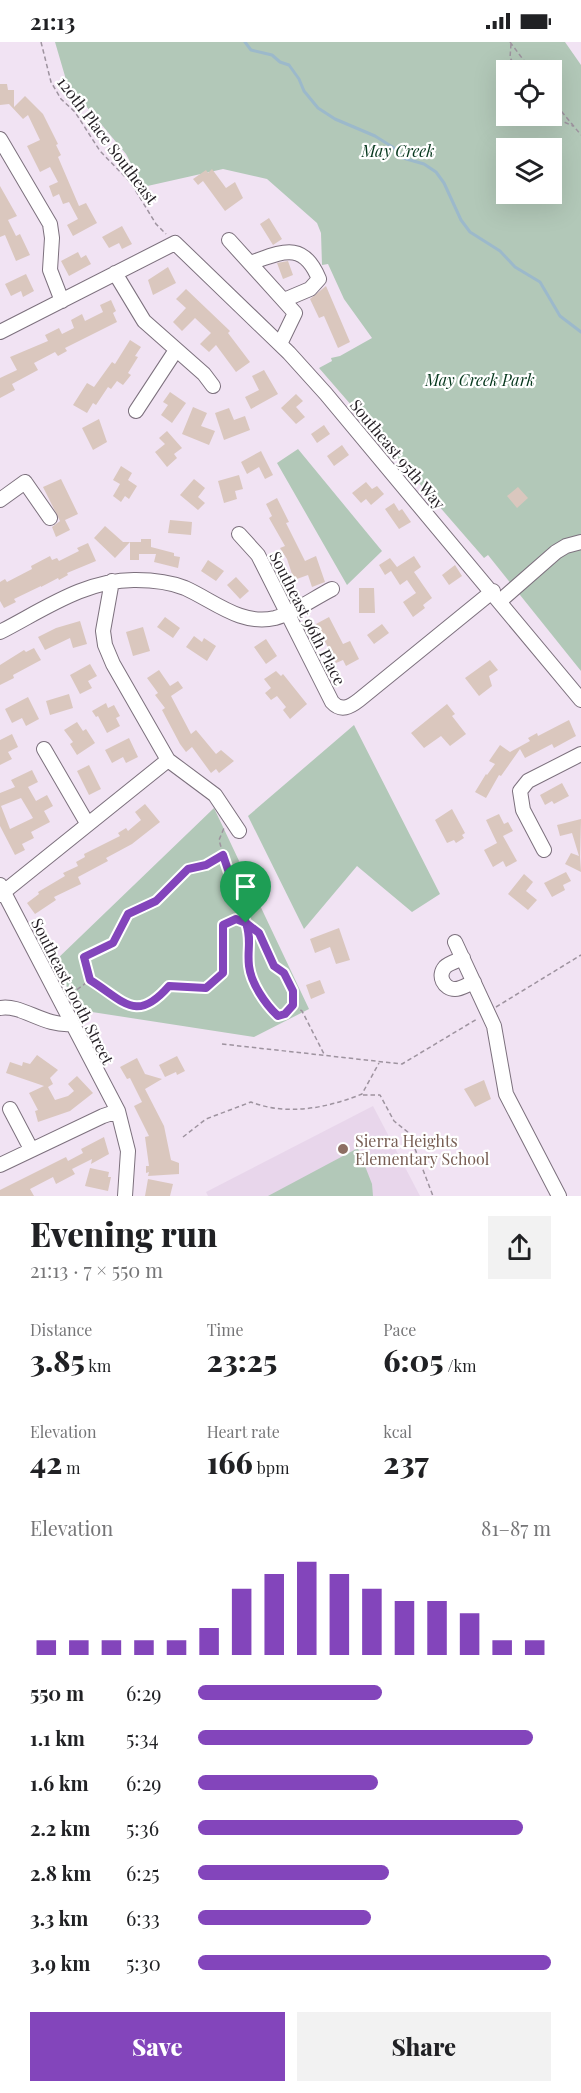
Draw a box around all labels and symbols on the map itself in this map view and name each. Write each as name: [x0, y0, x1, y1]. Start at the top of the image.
street label: 120th Place Southeast: [53, 72, 163, 208]
park label: May Creek: [361, 140, 434, 161]
park label: May Creek Park: [424, 369, 535, 390]
street label: Southeast 95th Way: [346, 395, 450, 513]
street label: Southeast 96th Place: [265, 548, 351, 688]
pin: [220, 861, 271, 923]
street label: Southeast 100th Street: [27, 914, 119, 1068]
place label: Sierra Heights Elementary School: [355, 1130, 490, 1169]
marker: Sierra Heights Elementary School: [336, 1142, 350, 1156]

